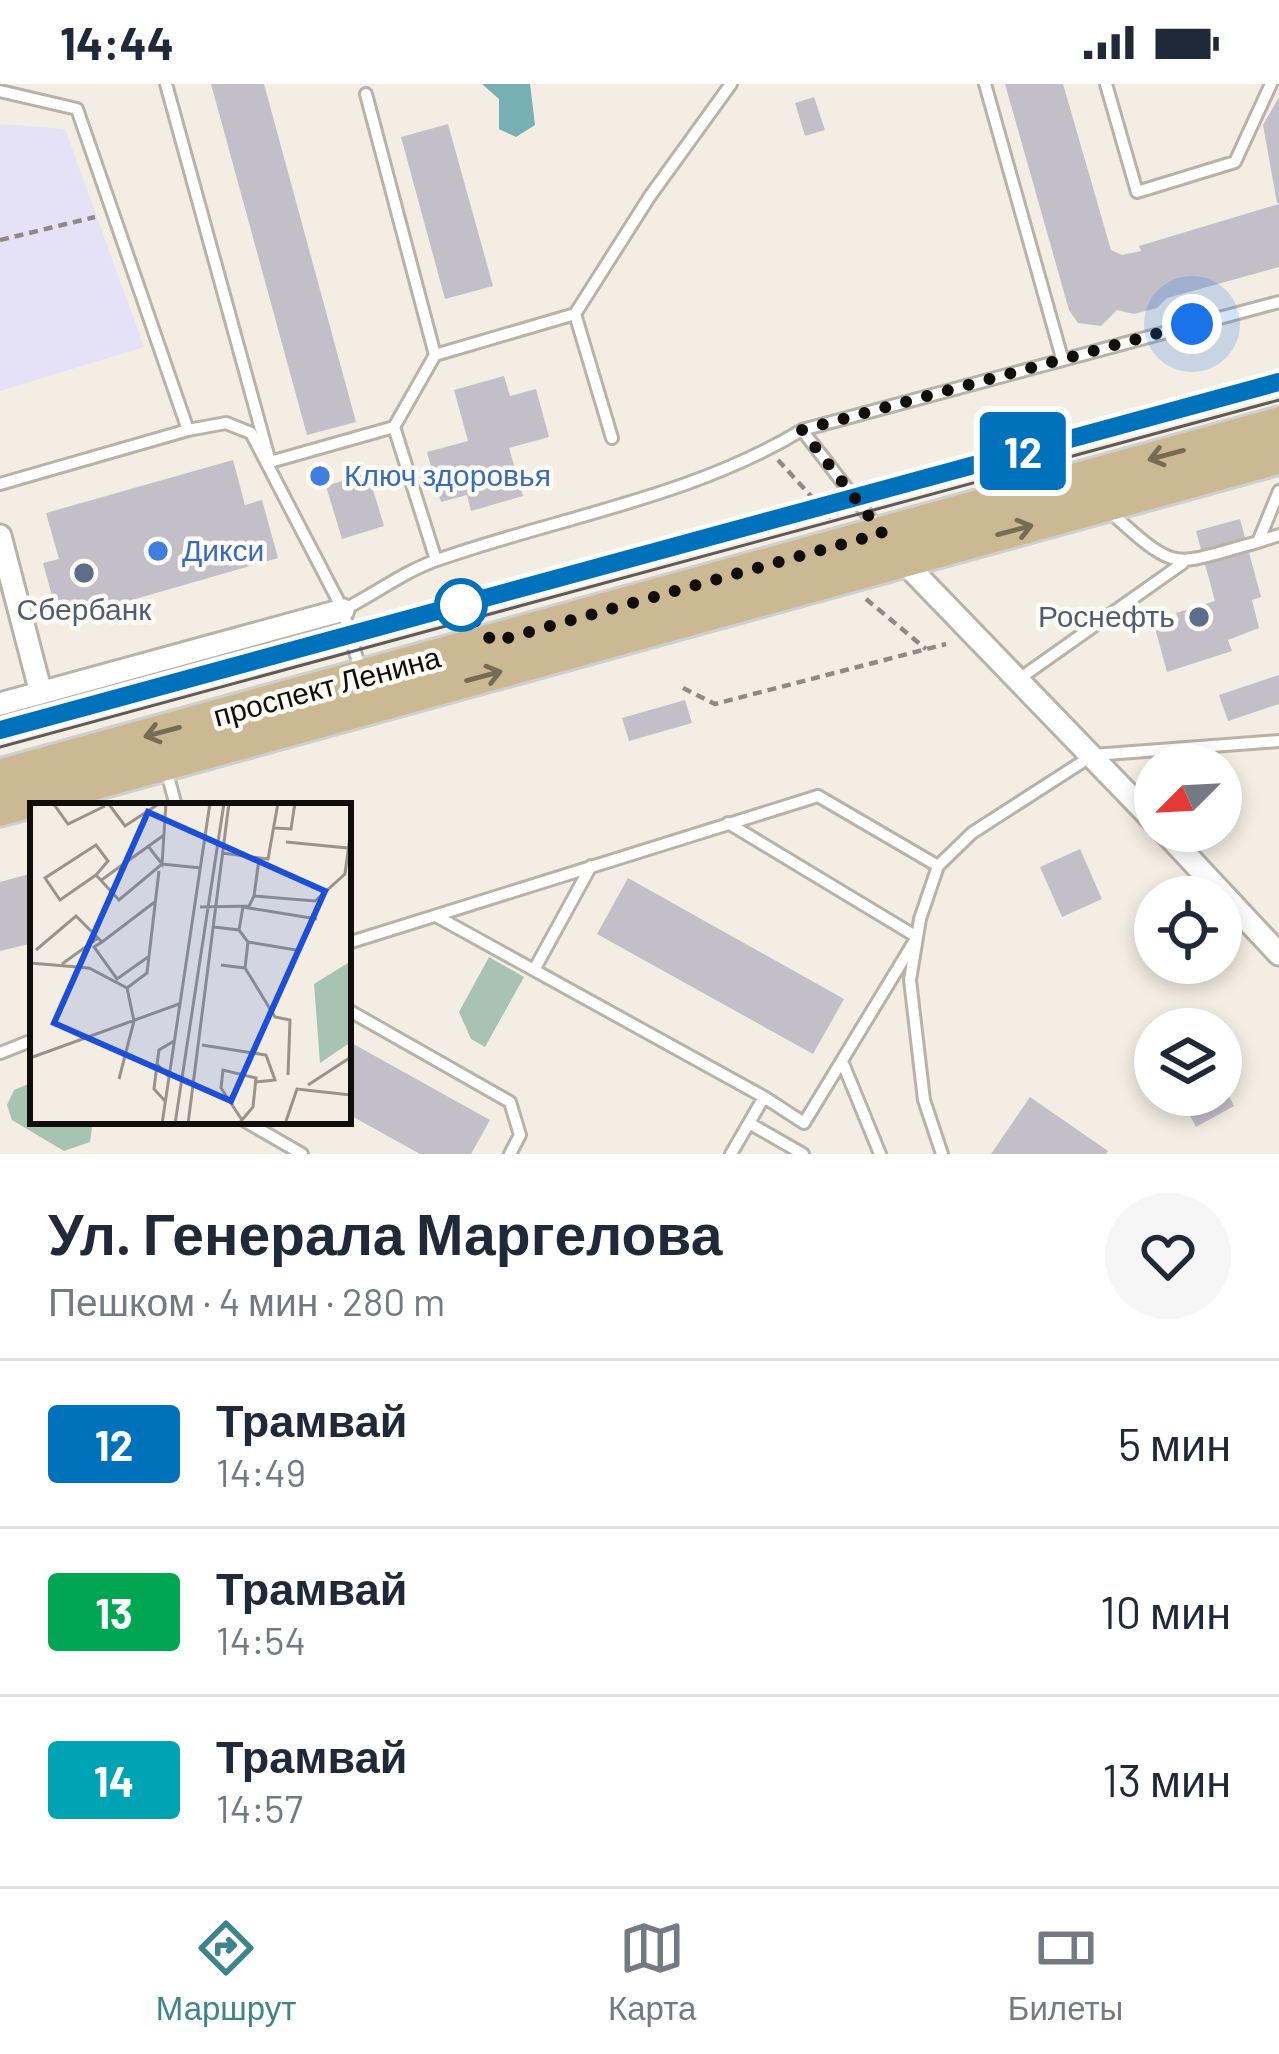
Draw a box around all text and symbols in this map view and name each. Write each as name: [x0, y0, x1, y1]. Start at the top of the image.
text: 14:44: [60, 15, 174, 69]
your location: [1162, 294, 1222, 354]
line badge: 12: [969, 412, 1077, 490]
text: 12: [1004, 426, 1042, 476]
one-way arrow: [1148, 445, 1186, 467]
place label: Ключ здоровья: [344, 456, 551, 492]
marker: Ключ здоровья: [307, 463, 333, 489]
one-way arrow: [995, 517, 1033, 539]
place label: Дикси: [182, 531, 264, 567]
marker: Дикси: [145, 538, 171, 564]
marker: Сбербанк: [71, 560, 97, 586]
unlabelled marker: [436, 580, 486, 630]
place label: Сбербанк: [17, 590, 152, 626]
place label: Роснефть: [1038, 597, 1175, 633]
marker: Роснефть: [1186, 604, 1212, 630]
street label: проспект Ленина: [209, 637, 444, 733]
one-way arrow: [464, 663, 502, 685]
one-way arrow: [143, 723, 181, 745]
north arrow: [1134, 744, 1242, 852]
map controls: [1134, 744, 1242, 1116]
inset map: [30, 803, 351, 1124]
button: locate: [1134, 876, 1242, 984]
button: layers: [1134, 1008, 1242, 1116]
button: heart: [1105, 1193, 1231, 1319]
text: Ул. Генерала Маргелова: [48, 1198, 722, 1266]
text: Пешком · 4 мин · 280 m: [48, 1277, 445, 1324]
text: Трамвай: [216, 1392, 407, 1446]
text: 5 мин: [1118, 1416, 1231, 1470]
text: 12: [95, 1419, 133, 1469]
text: 14:49: [216, 1448, 306, 1495]
text: Трамвай: [216, 1560, 407, 1614]
text: 10 мин: [1100, 1584, 1231, 1638]
text: 13: [95, 1587, 133, 1637]
text: 14:54: [216, 1616, 306, 1663]
text: Трамвай: [216, 1728, 407, 1782]
text: 13 мин: [1102, 1752, 1231, 1806]
text: 14: [94, 1755, 134, 1805]
text: 14:57: [216, 1784, 303, 1831]
tab: Маршрут: [156, 1915, 296, 2028]
tab: Карта: [608, 1915, 696, 2028]
tab: Билеты: [1008, 1915, 1123, 2028]

